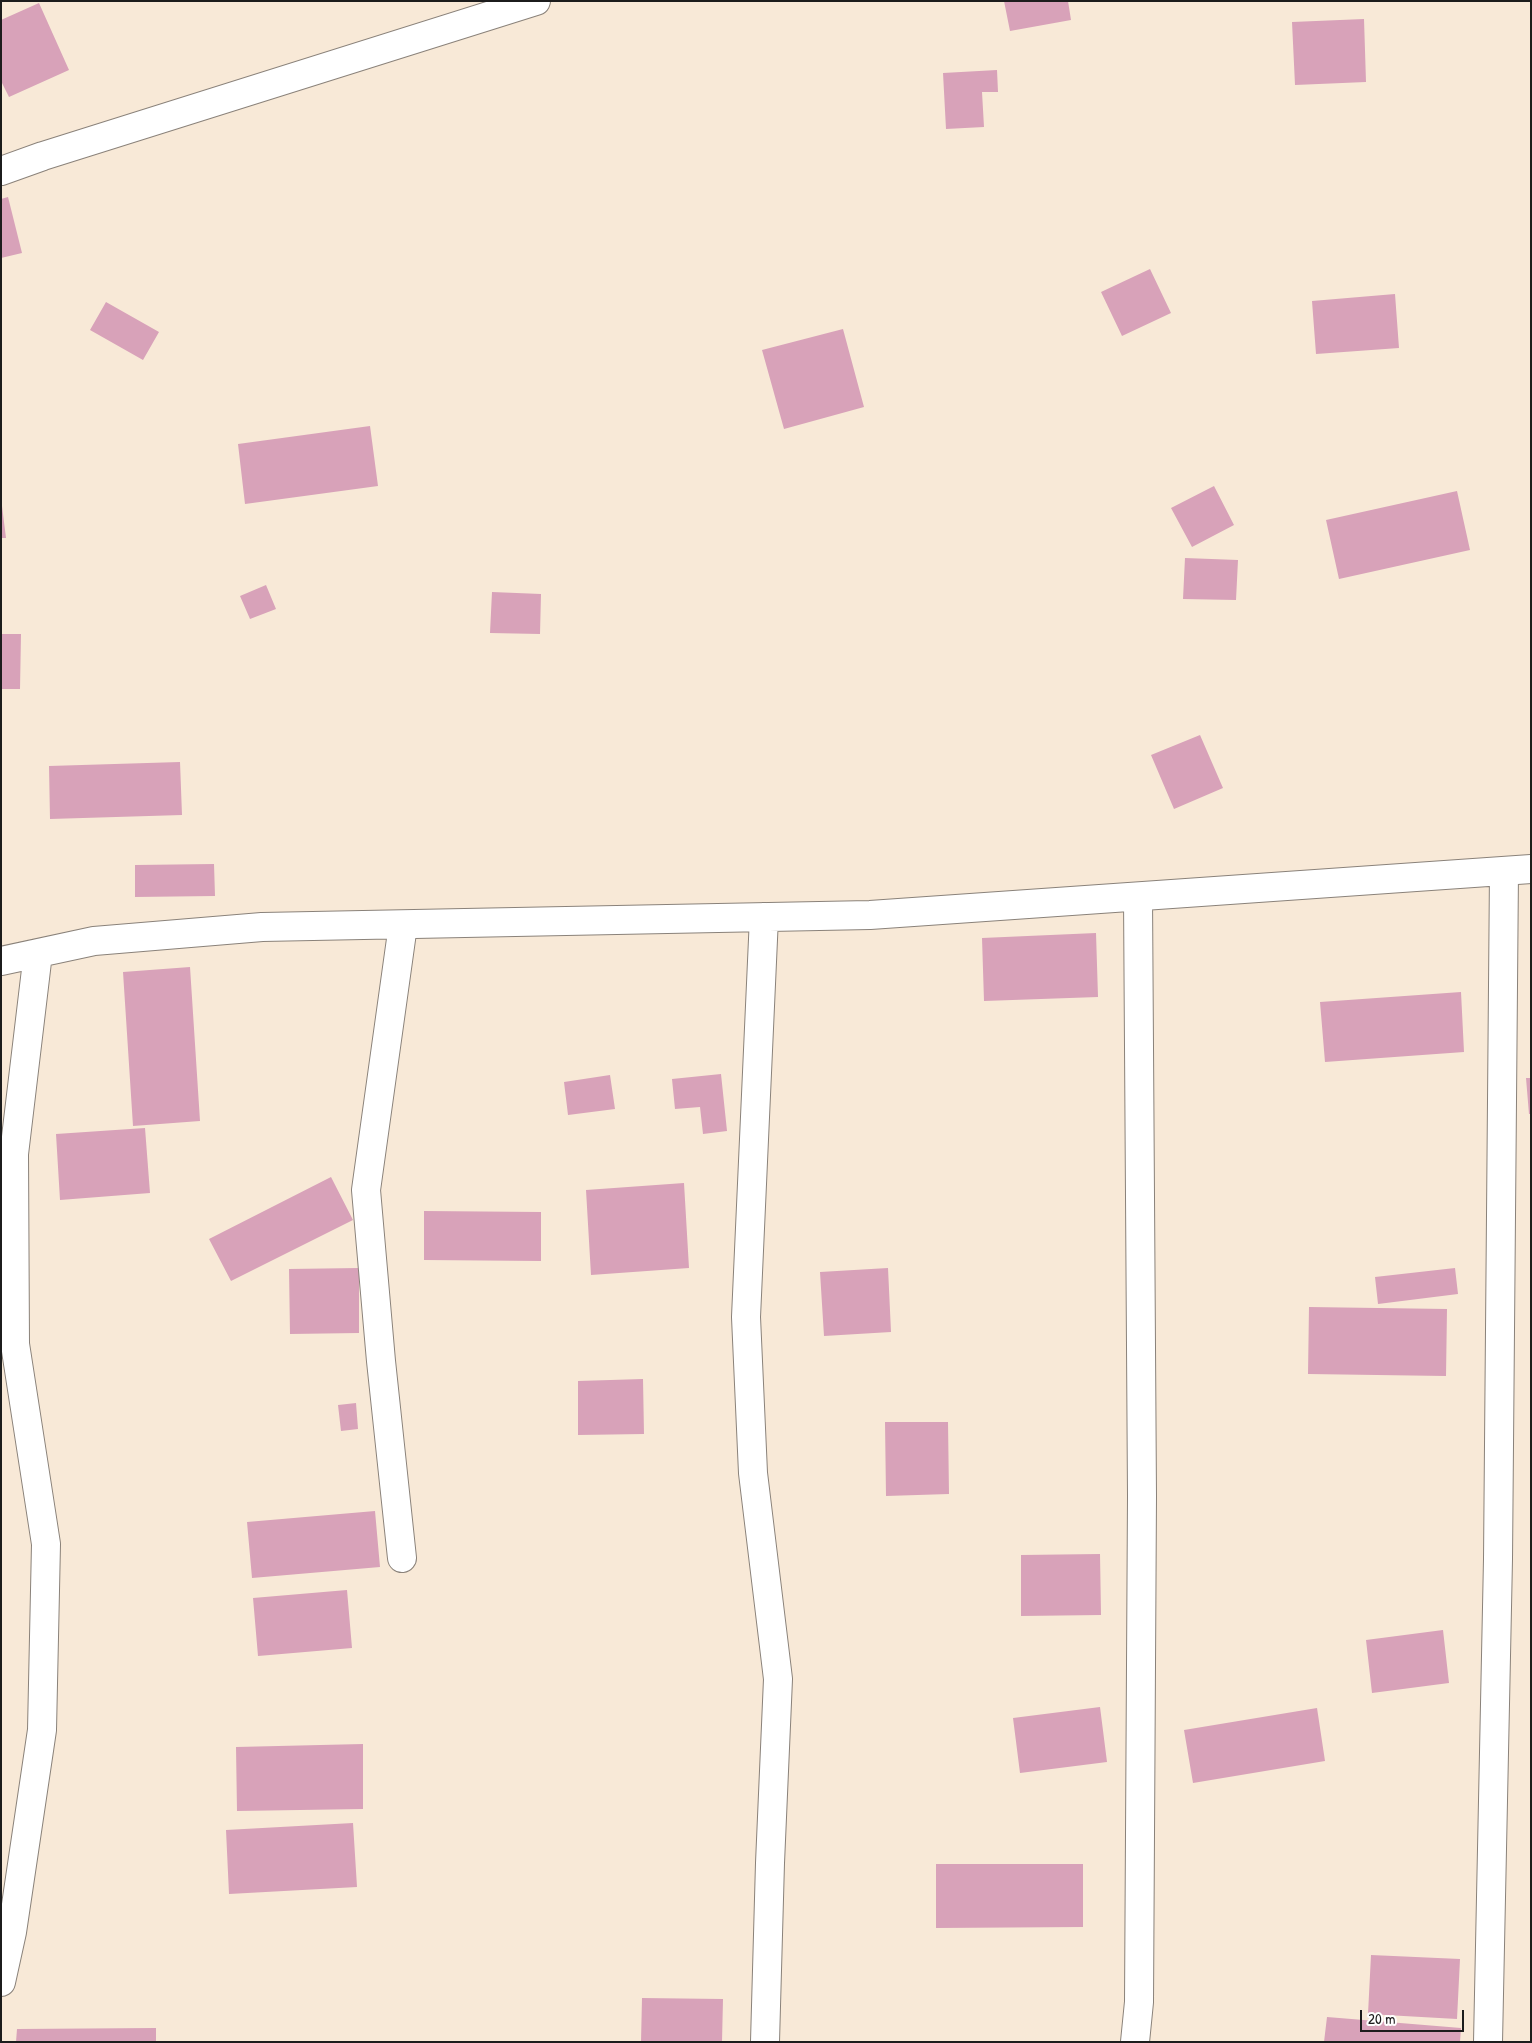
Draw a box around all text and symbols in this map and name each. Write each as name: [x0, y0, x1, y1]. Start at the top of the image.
scale bar: [1362, 2000, 1466, 2032]
text: 20 m: [1368, 2008, 1395, 2029]

